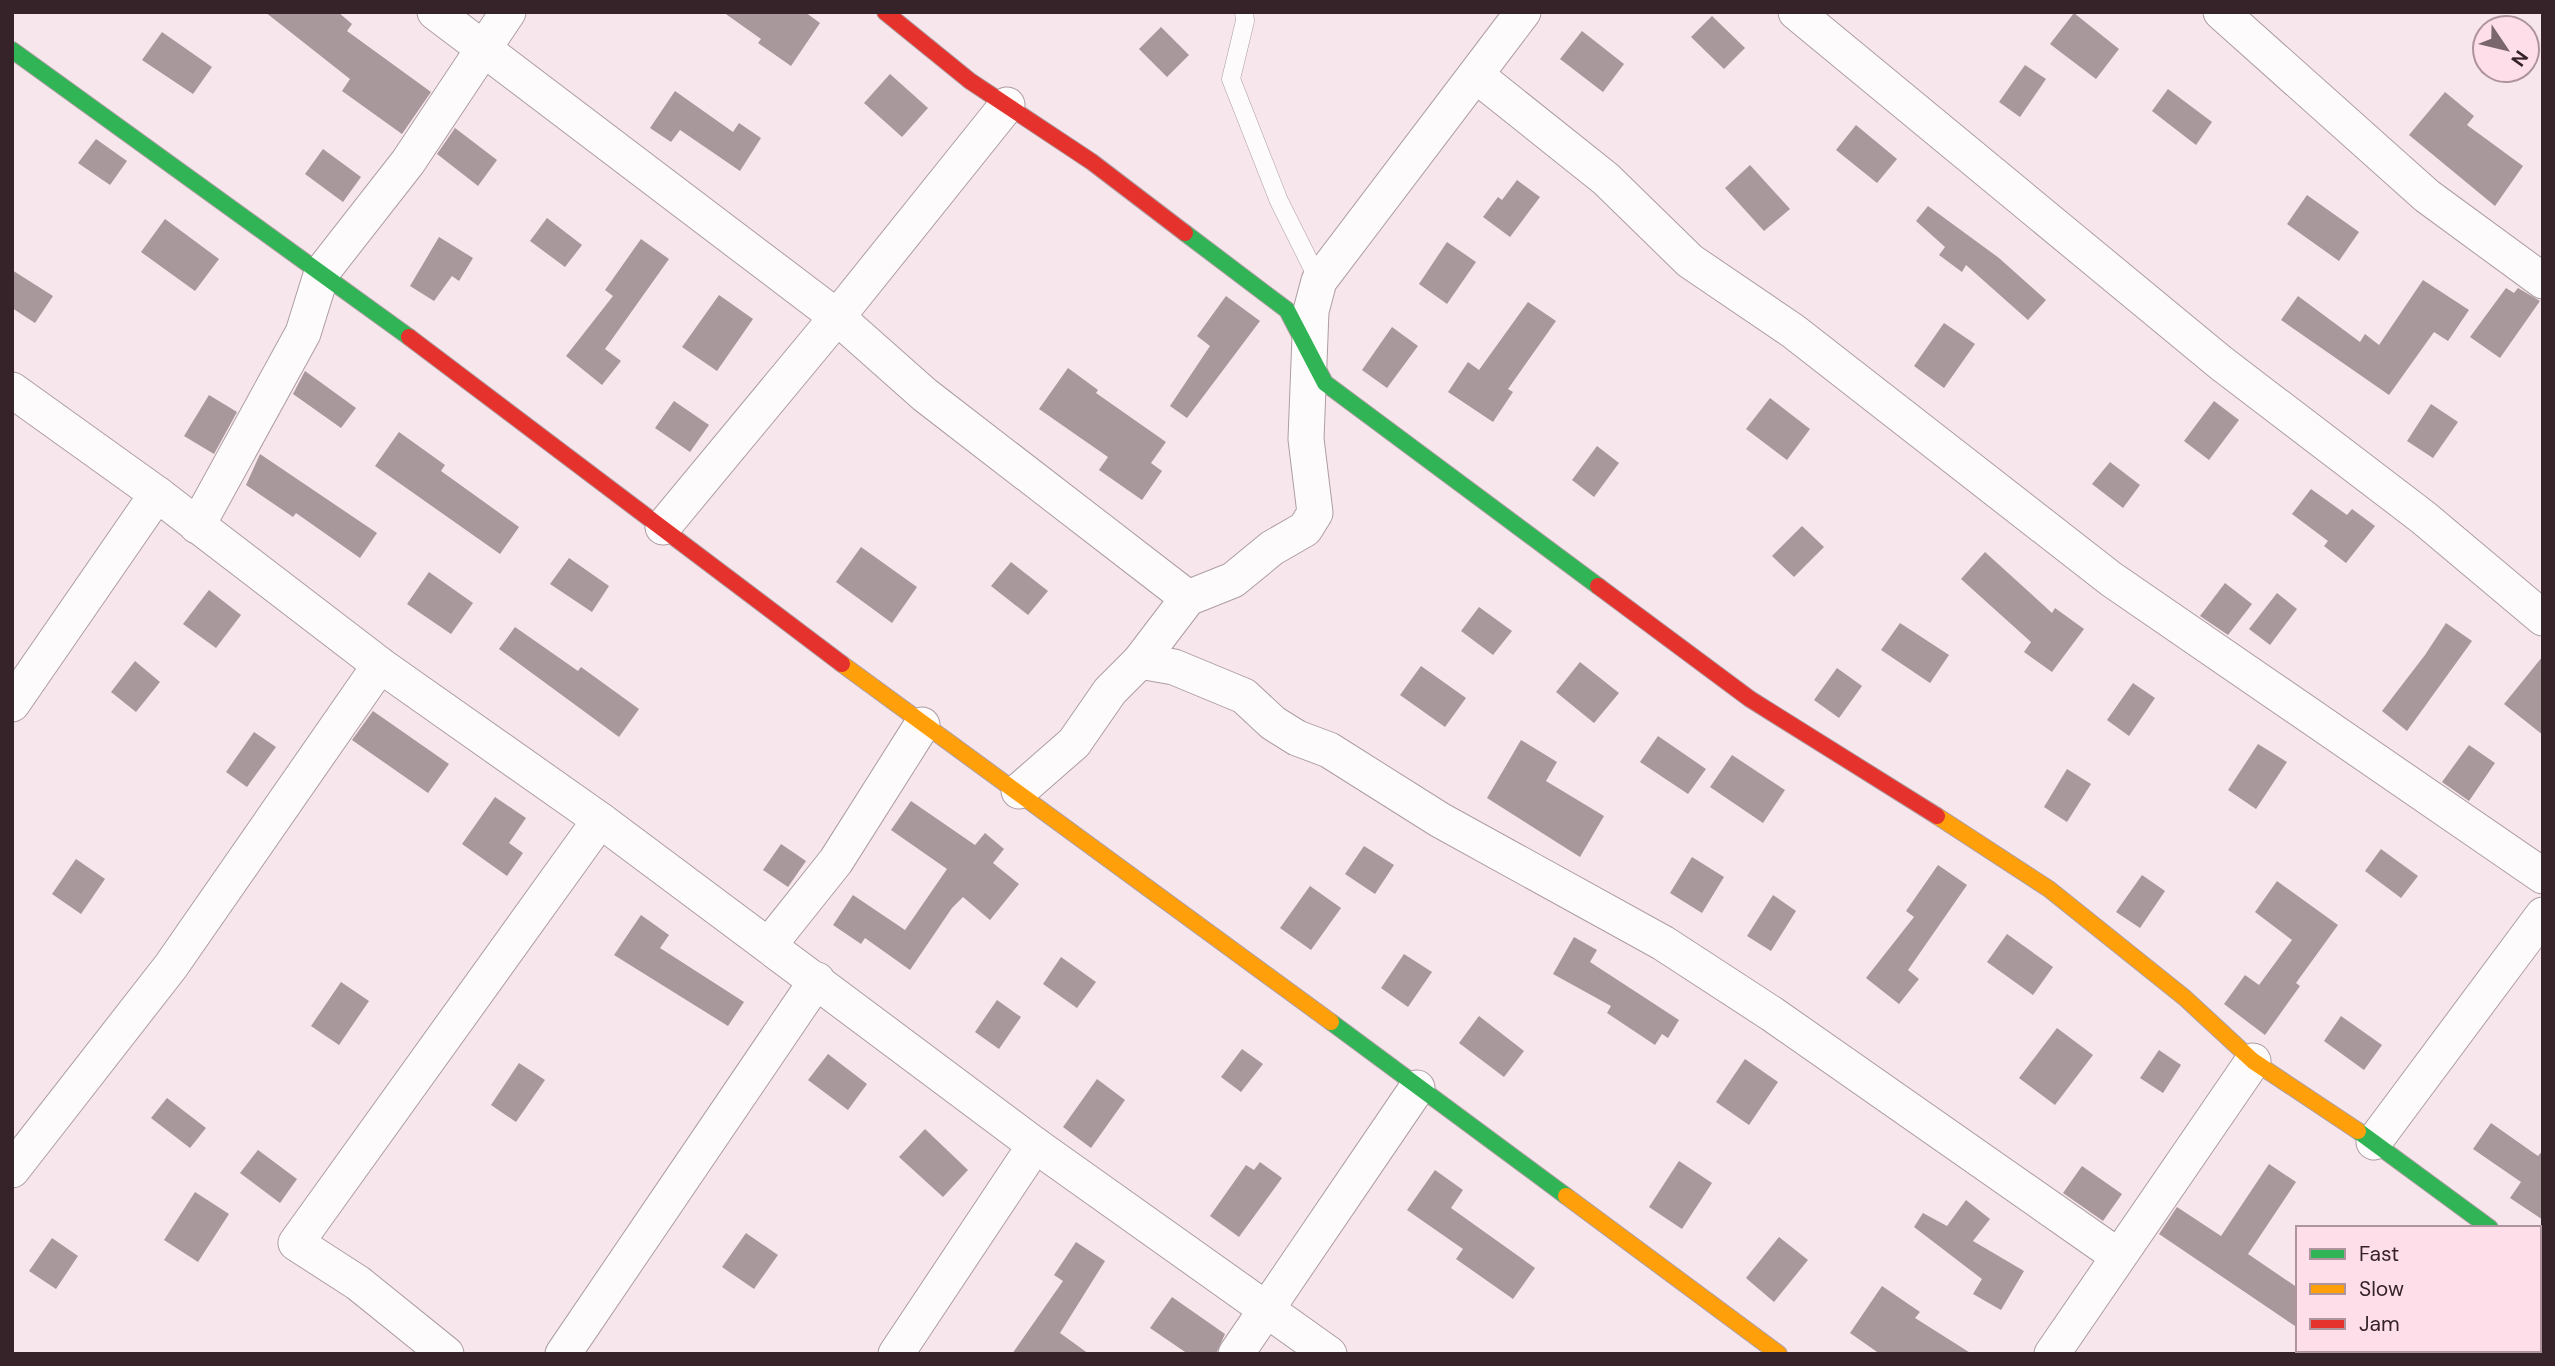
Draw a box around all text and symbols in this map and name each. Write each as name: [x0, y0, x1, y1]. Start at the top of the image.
north arrow: [2471, 14, 2541, 84]
text: N: [2505, 46, 2534, 71]
legend: [2296, 1226, 2541, 1352]
text: Fast: [2359, 1240, 2399, 1268]
text: Slow: [2359, 1275, 2404, 1303]
text: Jam: [2359, 1310, 2400, 1338]

